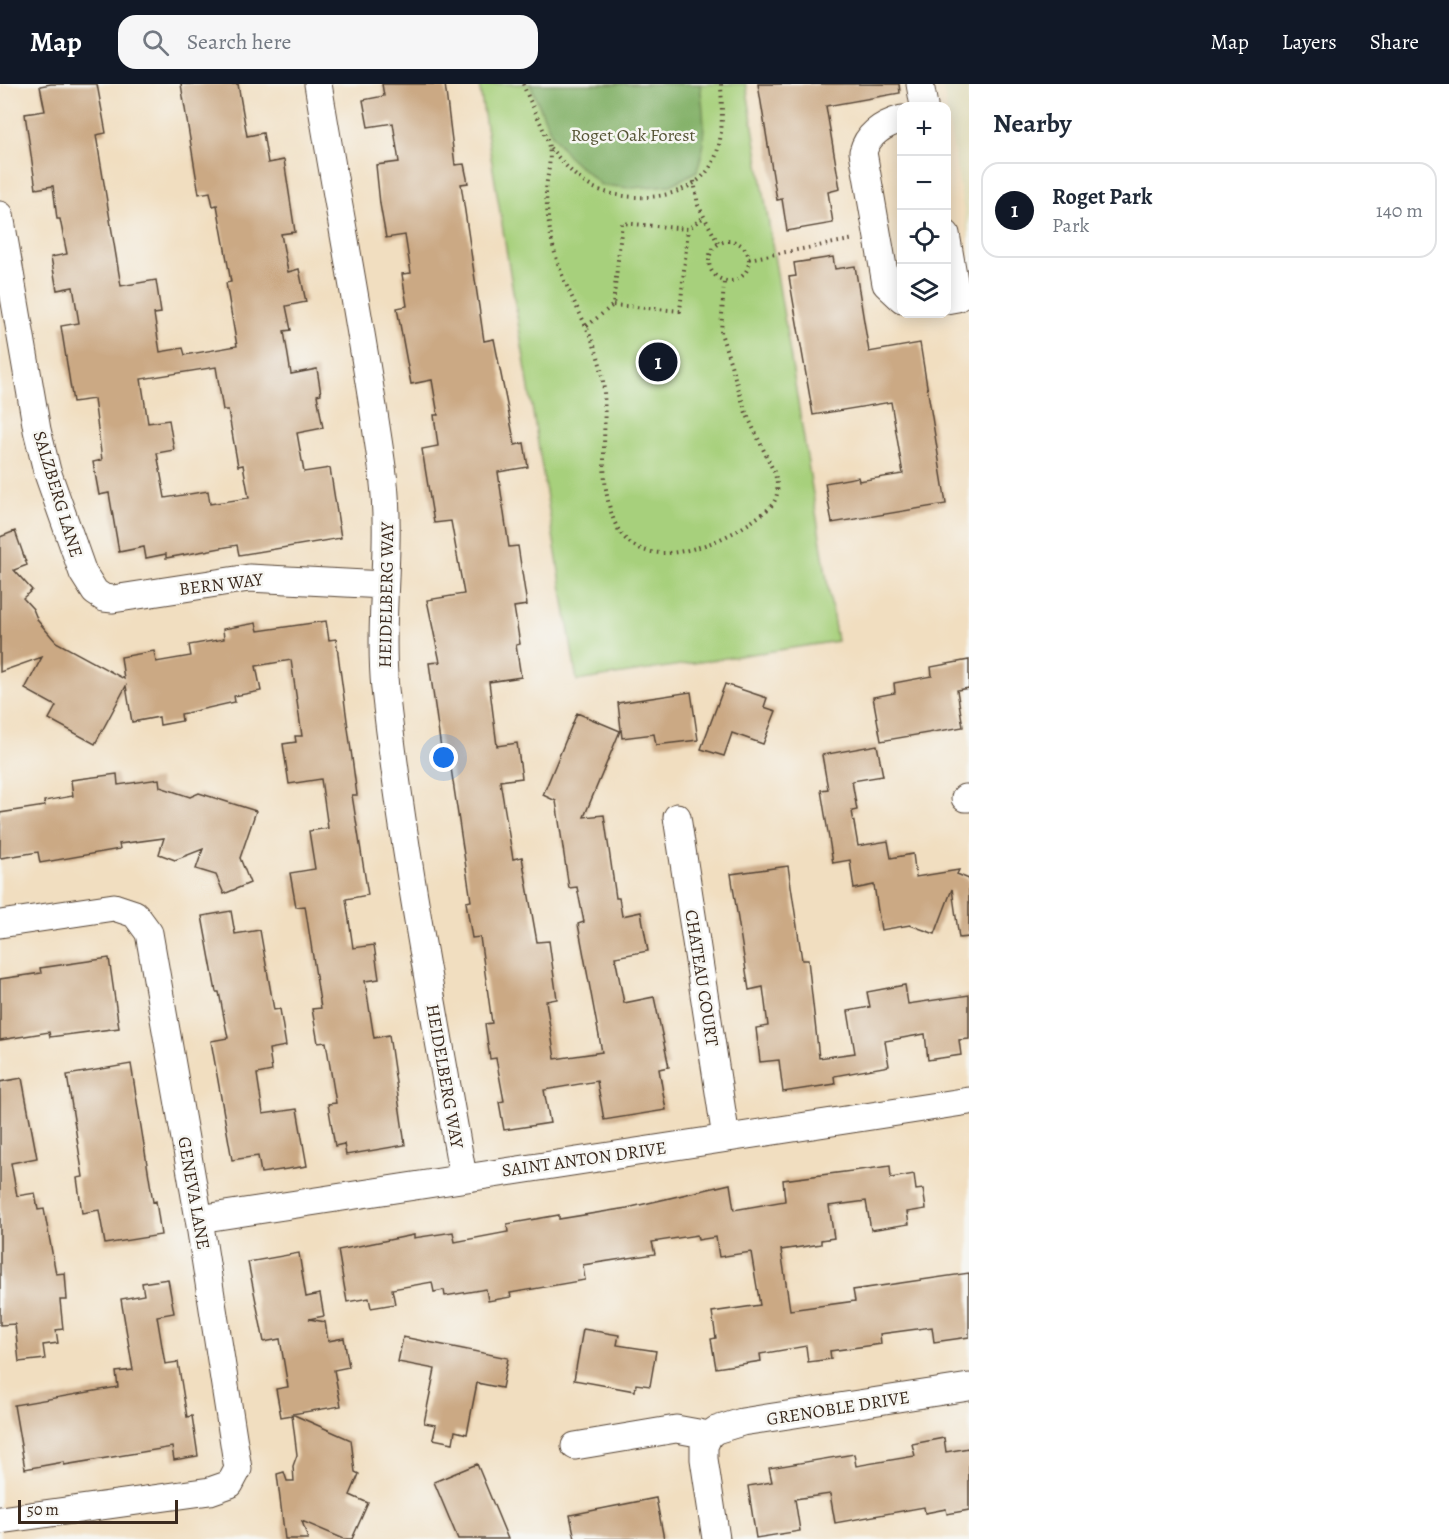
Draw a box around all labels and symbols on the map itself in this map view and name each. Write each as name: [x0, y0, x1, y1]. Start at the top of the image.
park label: Roget Oak Forest: [571, 123, 695, 147]
pin: 1: [638, 340, 678, 384]
street label: SALZBERG LANE: [27, 428, 89, 560]
street label: HEIDELBERG WAY: [373, 520, 399, 668]
street label: BERN WAY: [178, 567, 266, 601]
your location: [429, 743, 458, 772]
street label: CHATEAU COURT: [679, 908, 725, 1048]
street label: HEIDELBERG WAY: [421, 1002, 470, 1151]
street label: GENEVA LANE: [172, 1135, 216, 1251]
street label: SAINT ANTON DRIVE: [500, 1136, 668, 1182]
street label: GRENOBLE DRIVE: [765, 1385, 911, 1431]
scale bar: [18, 1497, 178, 1524]

